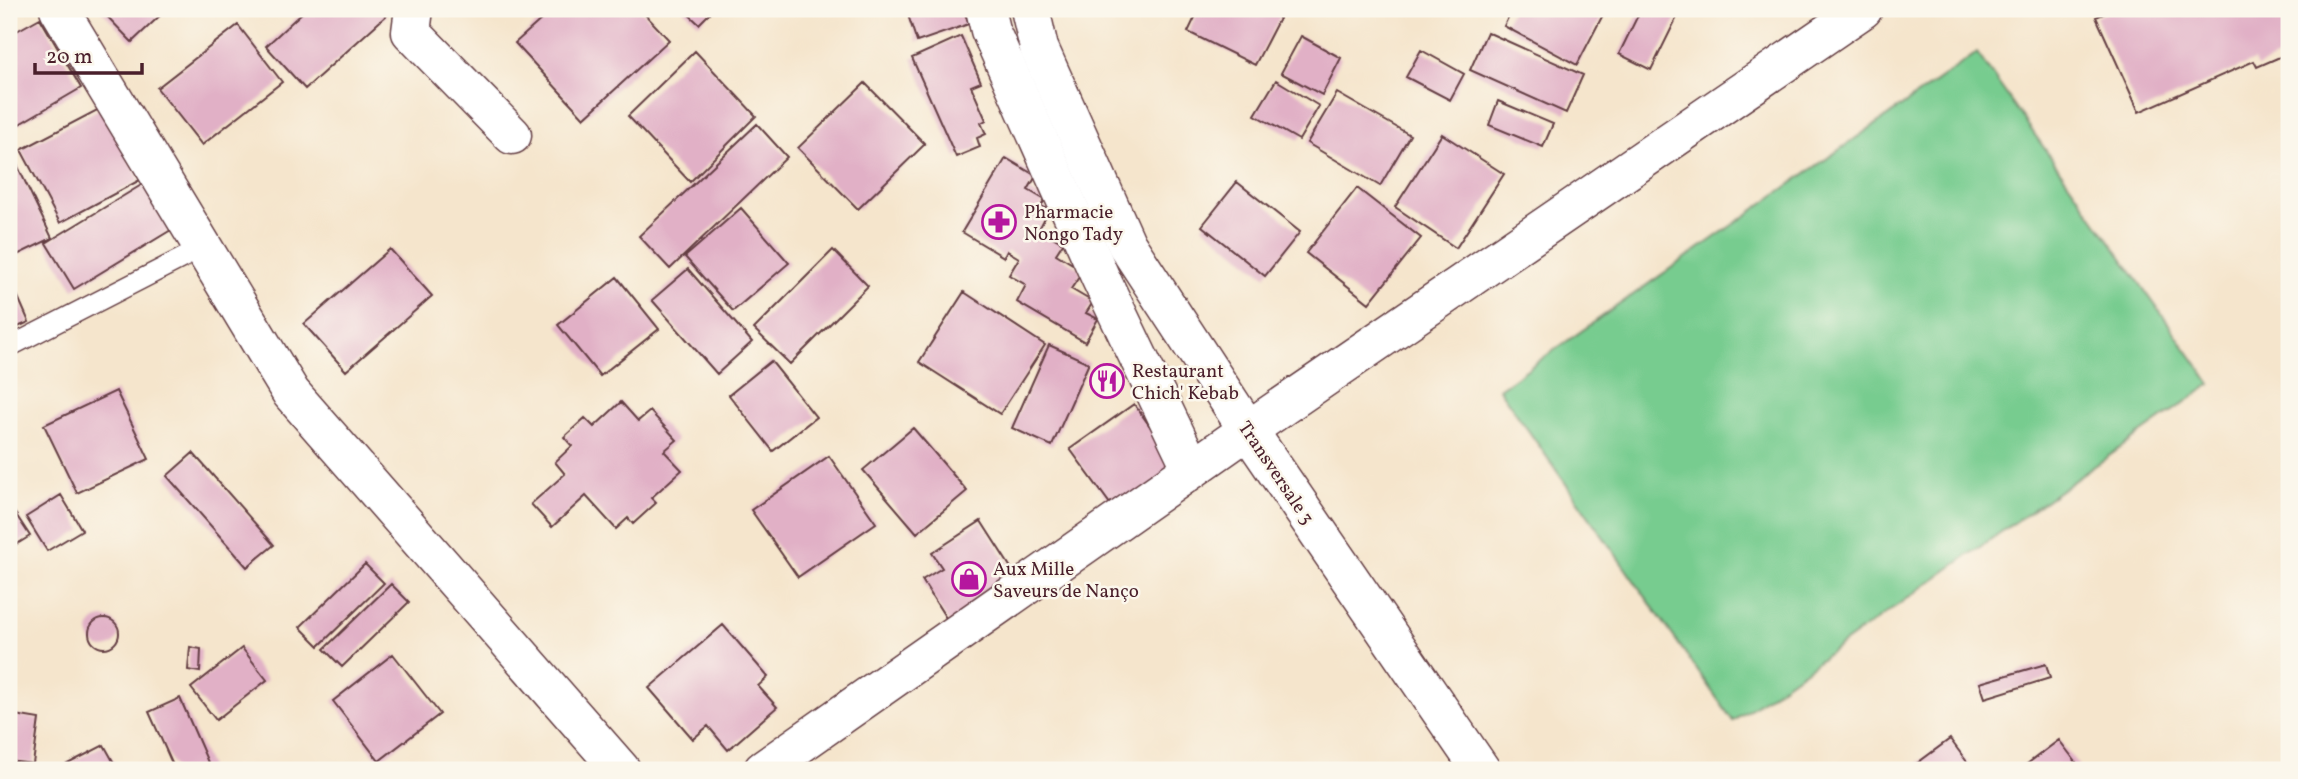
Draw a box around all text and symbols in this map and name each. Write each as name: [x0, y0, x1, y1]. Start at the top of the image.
scale bar: [35, 32, 142, 76]
text: 20 m: [46, 43, 92, 72]
place label: Pharmacie Nongo Tady: [1024, 200, 1123, 248]
pharmacy icon: Pharmacie Nongo Tady: [980, 203, 1018, 241]
place label: Restaurant Chich' Kebab: [1132, 359, 1239, 407]
restaurant icon: Restaurant Chich' Kebab: [1088, 362, 1126, 400]
street label: Transversale 3: [1231, 416, 1320, 530]
place label: Aux Mille Saveurs de Nanço: [993, 557, 1139, 605]
shop icon: Aux Mille Saveurs de Nanço: [950, 560, 988, 598]

